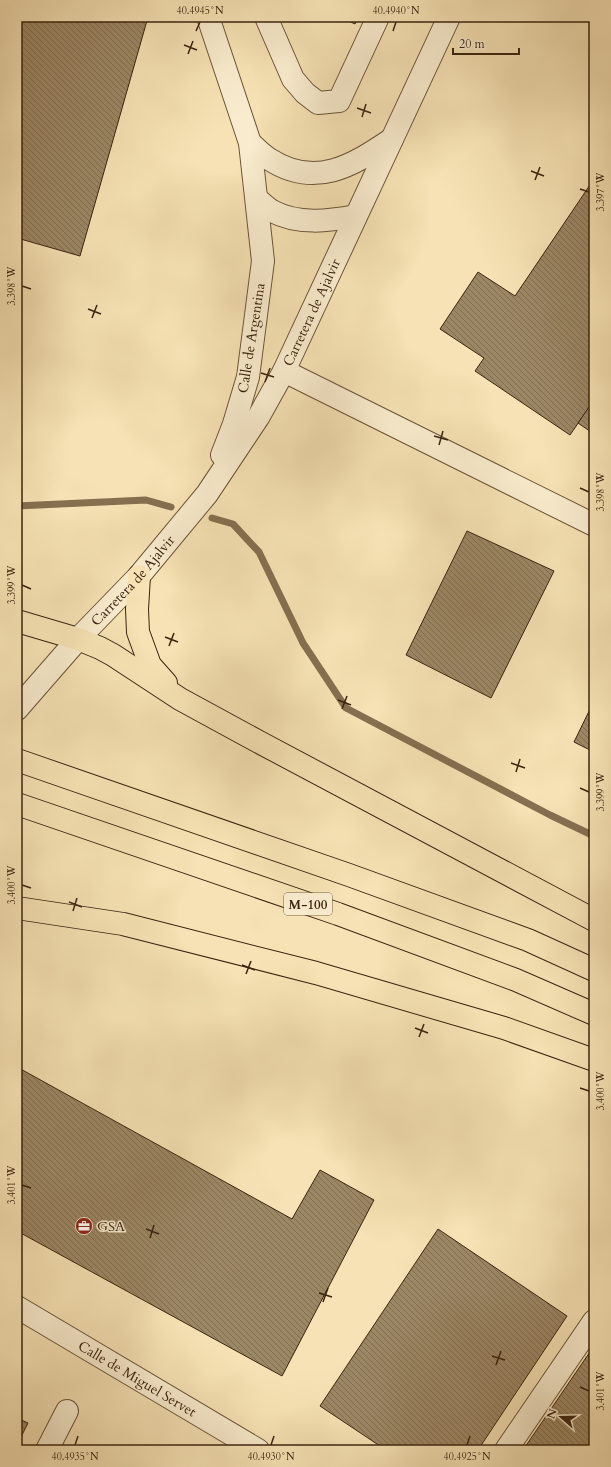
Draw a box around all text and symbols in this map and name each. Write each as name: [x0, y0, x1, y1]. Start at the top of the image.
text: 40.4945°N: [177, 4, 224, 18]
text: 40.4940°N: [373, 4, 420, 18]
scale bar: [453, 30, 519, 56]
text: 20 m: [459, 36, 486, 52]
text: 3.397°W: [594, 171, 608, 212]
street label: Carretera de Ajalvir: [279, 255, 345, 369]
text: 3.398°W: [5, 265, 19, 306]
street label: Calle de Argentina: [233, 282, 270, 394]
text: 3.398°W: [594, 471, 608, 512]
street label: Carretera de Ajalvir: [87, 531, 180, 630]
text: 3.399°W: [5, 564, 19, 605]
text: 3.399°W: [594, 771, 608, 812]
text: 3.400°W: [5, 864, 19, 905]
road number: M-100: [284, 893, 332, 915]
text: 3.400°W: [594, 1070, 608, 1111]
text: 3.401°W: [5, 1164, 19, 1205]
office icon: GSA: [74, 1216, 94, 1236]
place label: GSA: [97, 1217, 125, 1236]
street label: Calle de Miguel Servet: [75, 1336, 200, 1422]
text: 3.401°W: [594, 1370, 608, 1411]
north arrow: [541, 1397, 581, 1437]
text: N: [543, 1406, 561, 1421]
text: 40.4935°N: [52, 1450, 99, 1464]
text: 40.4930°N: [248, 1450, 295, 1464]
text: 40.4925°N: [444, 1450, 491, 1464]

